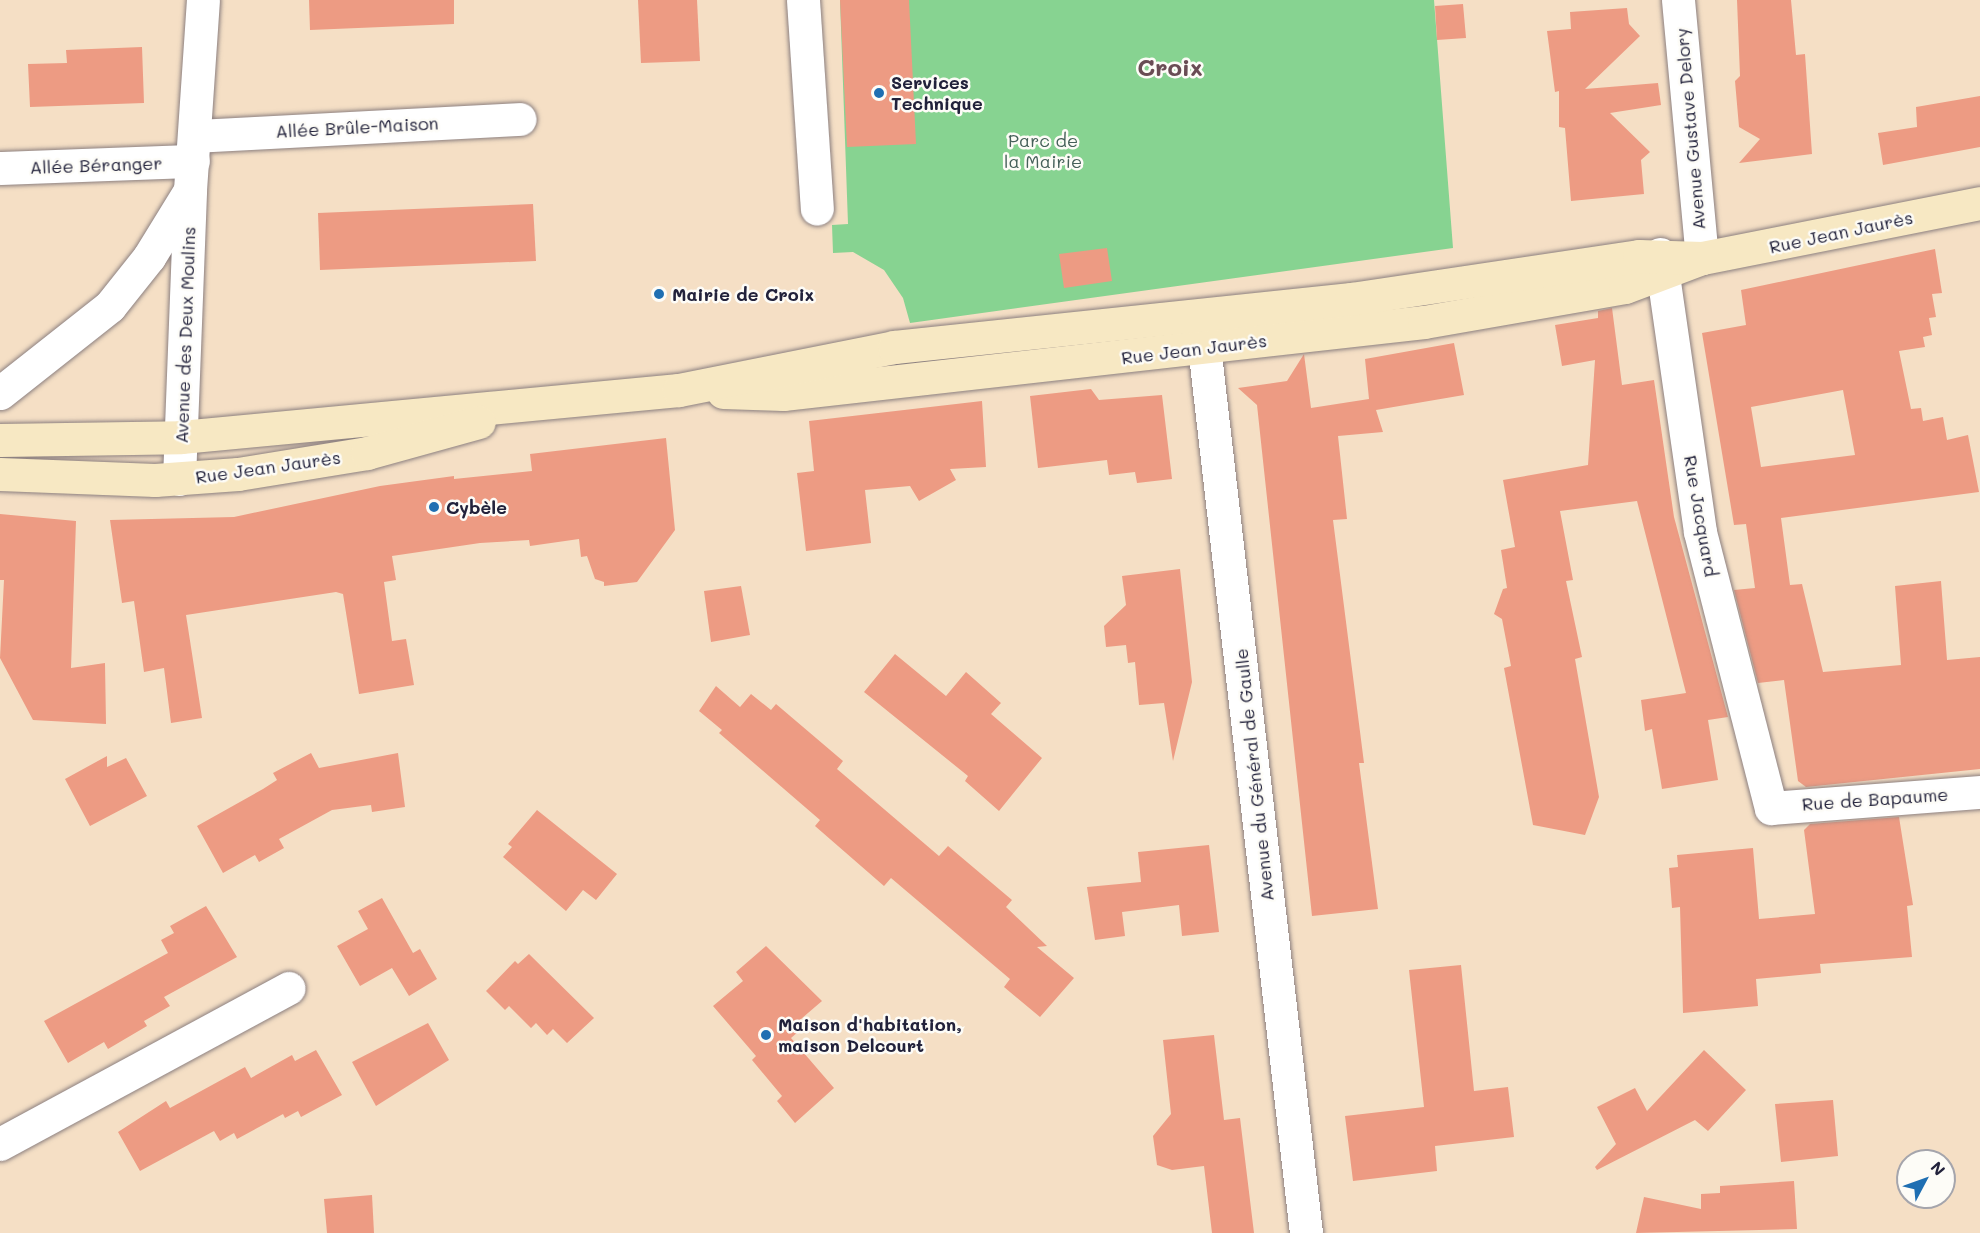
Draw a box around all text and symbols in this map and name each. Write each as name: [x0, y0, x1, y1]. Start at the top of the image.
street label: Avenue Gustave Delory: [1670, 27, 1710, 231]
district label: Croix: [1137, 53, 1203, 81]
place label: Services Technique: [891, 72, 983, 115]
marker: Services Technique: [872, 86, 886, 100]
street label: Allée Brûle-Maison: [275, 112, 439, 142]
park label: Parc de la Mairie: [1004, 130, 1082, 172]
street label: Allée Béranger: [29, 152, 163, 178]
street label: Rue Jean Jaurès: [1767, 206, 1915, 258]
street label: Avenue des Deux Moulins: [170, 226, 200, 444]
place label: Mairie de Croix: [672, 283, 814, 305]
marker: Mairie de Croix: [650, 285, 668, 303]
street label: Rue Jean Jaurès: [1120, 329, 1268, 369]
street label: Rue Jean Jaurès: [194, 446, 342, 488]
street label: Rue Jacquard: [1680, 454, 1722, 578]
place label: Cybèle: [446, 496, 507, 518]
marker: Cybèle: [427, 500, 441, 514]
street label: Avenue du Général de Gaulle: [1230, 648, 1278, 902]
street label: Rue de Bapaume: [1801, 783, 1949, 815]
place label: Maison d'habitation, maison Delcourt: [778, 1014, 962, 1056]
marker: Maison d'habitation, maison Delcourt: [759, 1028, 773, 1042]
north arrow: [1896, 1149, 1956, 1209]
text: N: [1927, 1157, 1950, 1180]

